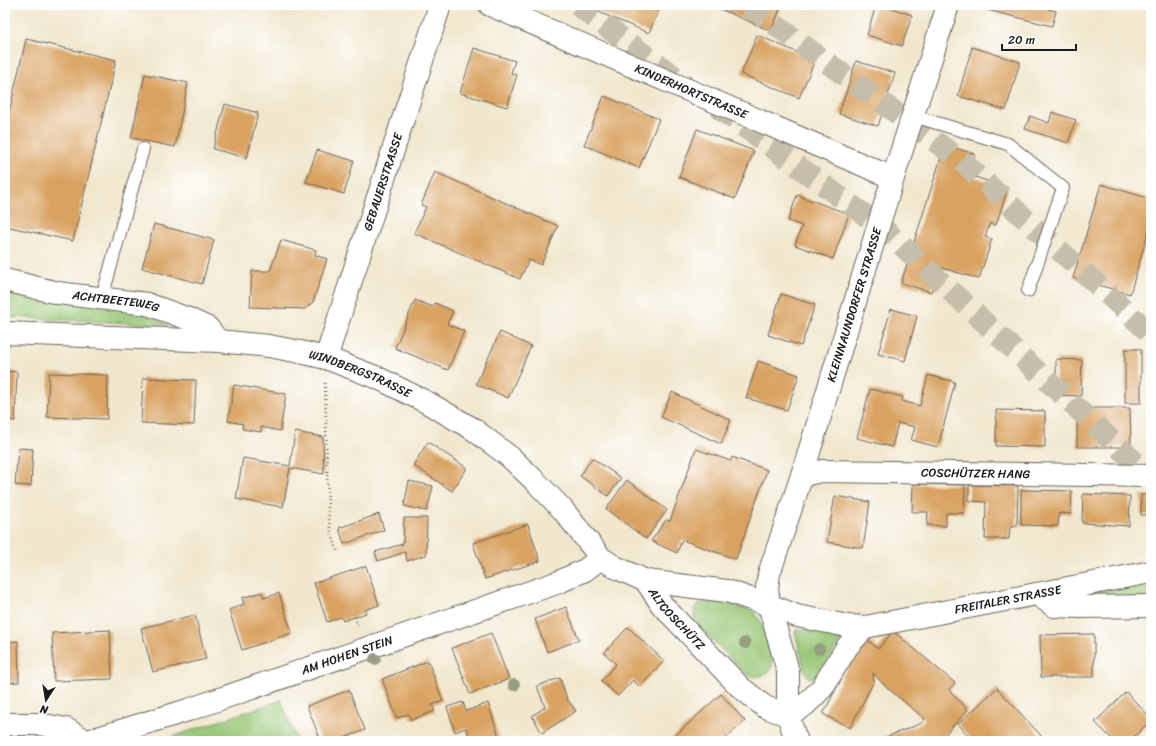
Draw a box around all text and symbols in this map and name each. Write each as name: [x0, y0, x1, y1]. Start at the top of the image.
scale bar: [1002, 26, 1076, 52]
text: 20 m: [1008, 29, 1035, 51]
street label: KINDERHORTSTRASSE: [631, 57, 752, 126]
street label: GEBAUERSTRASSE: [357, 129, 409, 234]
street label: KLEINNAUNDORFER STRASSE: [820, 223, 889, 385]
street label: ACHTBEETEWEG: [70, 284, 163, 319]
street label: WINDBERGSTRASSE: [307, 343, 417, 405]
street label: COSCHÜTZER HANG: [921, 462, 1031, 485]
street label: FREITALER STRASSE: [953, 578, 1064, 621]
street label: ALTCOSCHÜTZ: [642, 582, 711, 656]
street label: AM HOHEN STEIN: [297, 629, 397, 681]
north arrow: [26, 680, 66, 720]
text: N: [38, 699, 51, 720]

